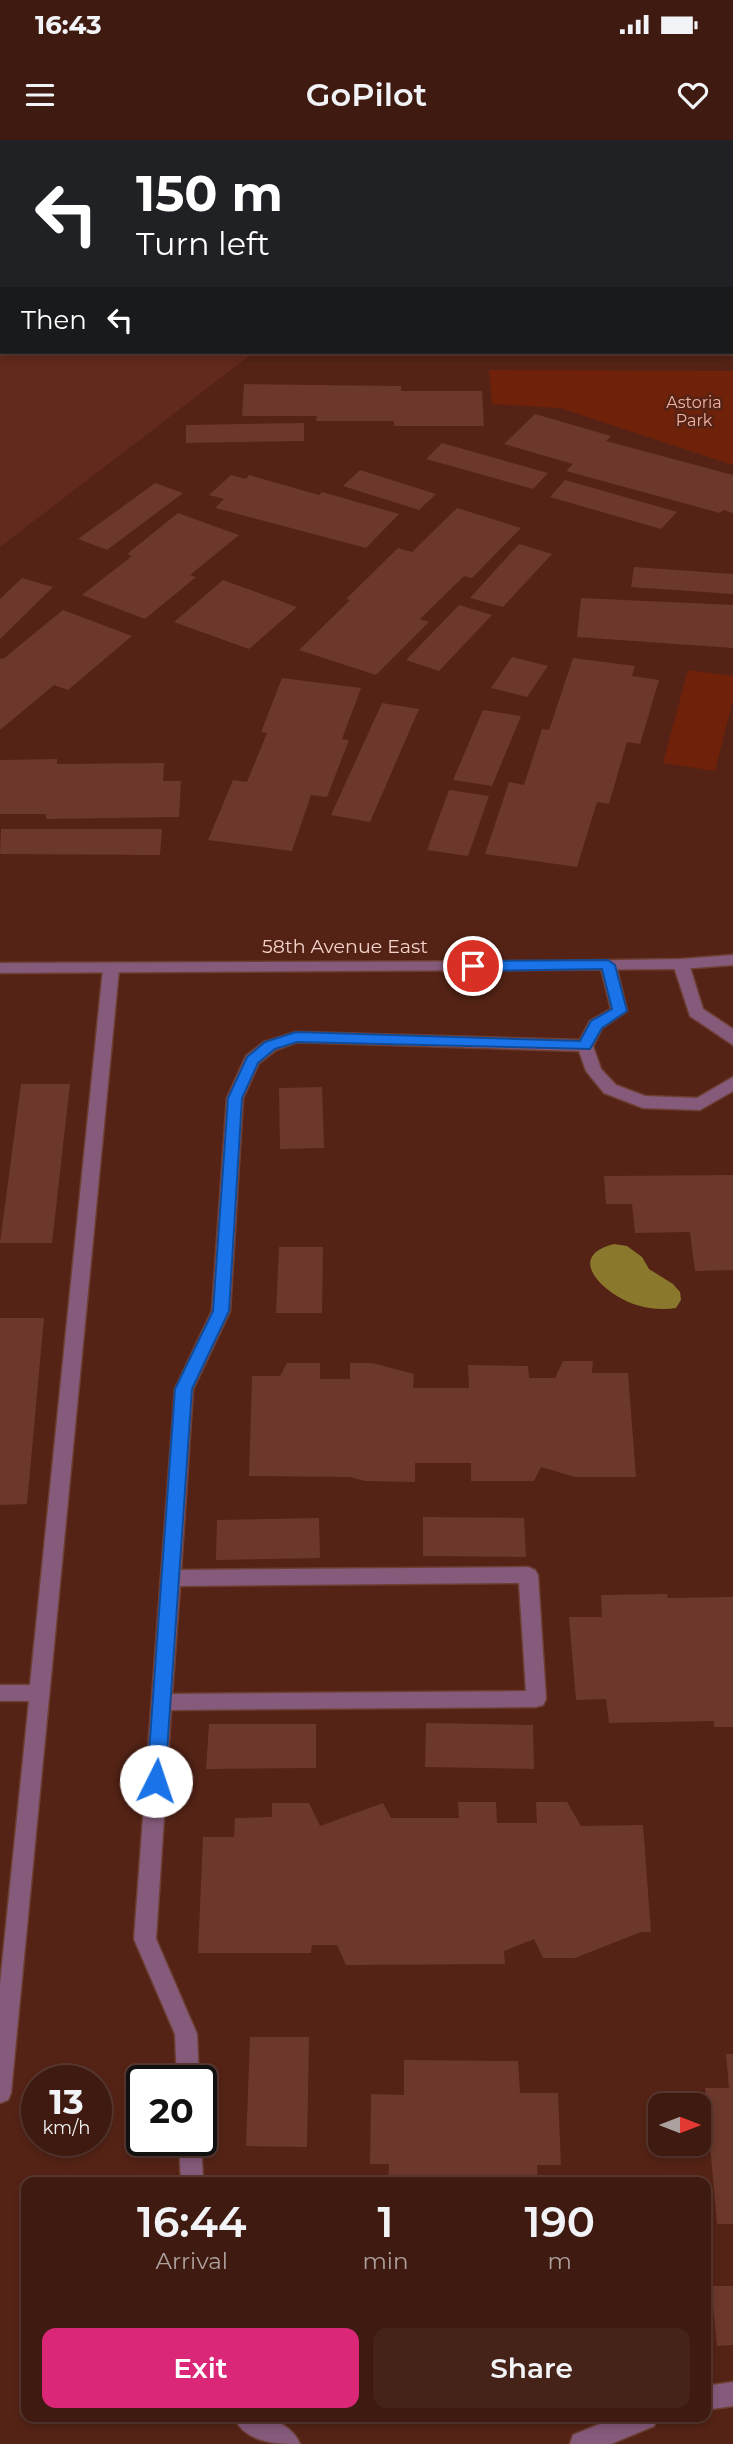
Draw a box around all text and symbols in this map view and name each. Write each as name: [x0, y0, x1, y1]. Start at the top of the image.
text: 16:43: [35, 9, 102, 41]
text: GoPilot: [306, 75, 427, 114]
icon: menu: [21, 76, 59, 114]
icon: heart: [674, 76, 712, 114]
text: 150 m: [136, 164, 283, 223]
icon: left: [21, 168, 112, 259]
text: Turn left: [136, 224, 270, 263]
icon: left: [101, 301, 139, 339]
text: Then: [21, 304, 87, 336]
park label: Astoria Park: [666, 393, 722, 430]
street label: 58th Avenue East: [262, 935, 428, 958]
pin: [443, 936, 503, 996]
icon: arrive: [454, 947, 492, 985]
position arrow: [119, 1744, 193, 1818]
speed limit sign: 20: [126, 2065, 217, 2156]
text: 13: [49, 2080, 84, 2123]
north arrow: [648, 2093, 710, 2156]
map controls: [648, 2093, 711, 2156]
text: km/h: [42, 2117, 91, 2139]
text: 16:44: [137, 2196, 247, 2248]
text: 1: [378, 2196, 394, 2248]
text: 190: [524, 2196, 595, 2248]
text: Arrival: [155, 2247, 228, 2275]
text: min: [362, 2247, 409, 2275]
text: m: [548, 2247, 572, 2275]
button: Exit: [42, 2328, 359, 2408]
button: Share: [373, 2328, 690, 2408]

